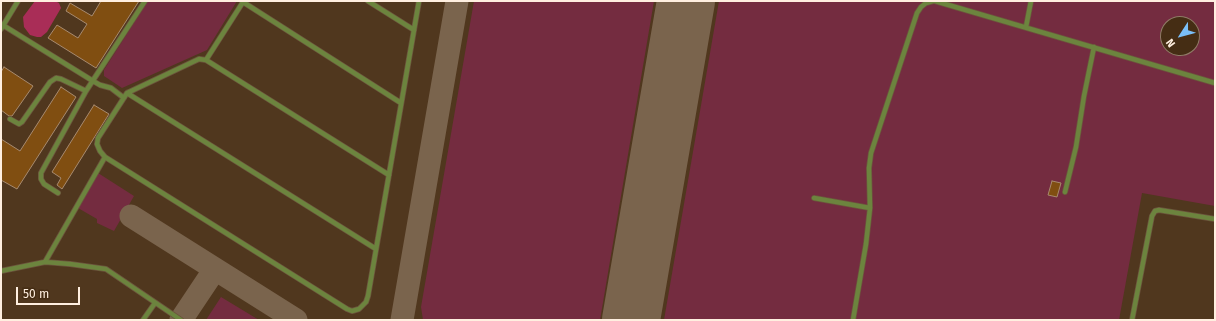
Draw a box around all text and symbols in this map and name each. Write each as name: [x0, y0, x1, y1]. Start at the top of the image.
north arrow: [1160, 16, 1200, 56]
text: N: [1163, 36, 1178, 50]
scale bar: [18, 279, 82, 305]
text: 50 m: [23, 287, 49, 301]

